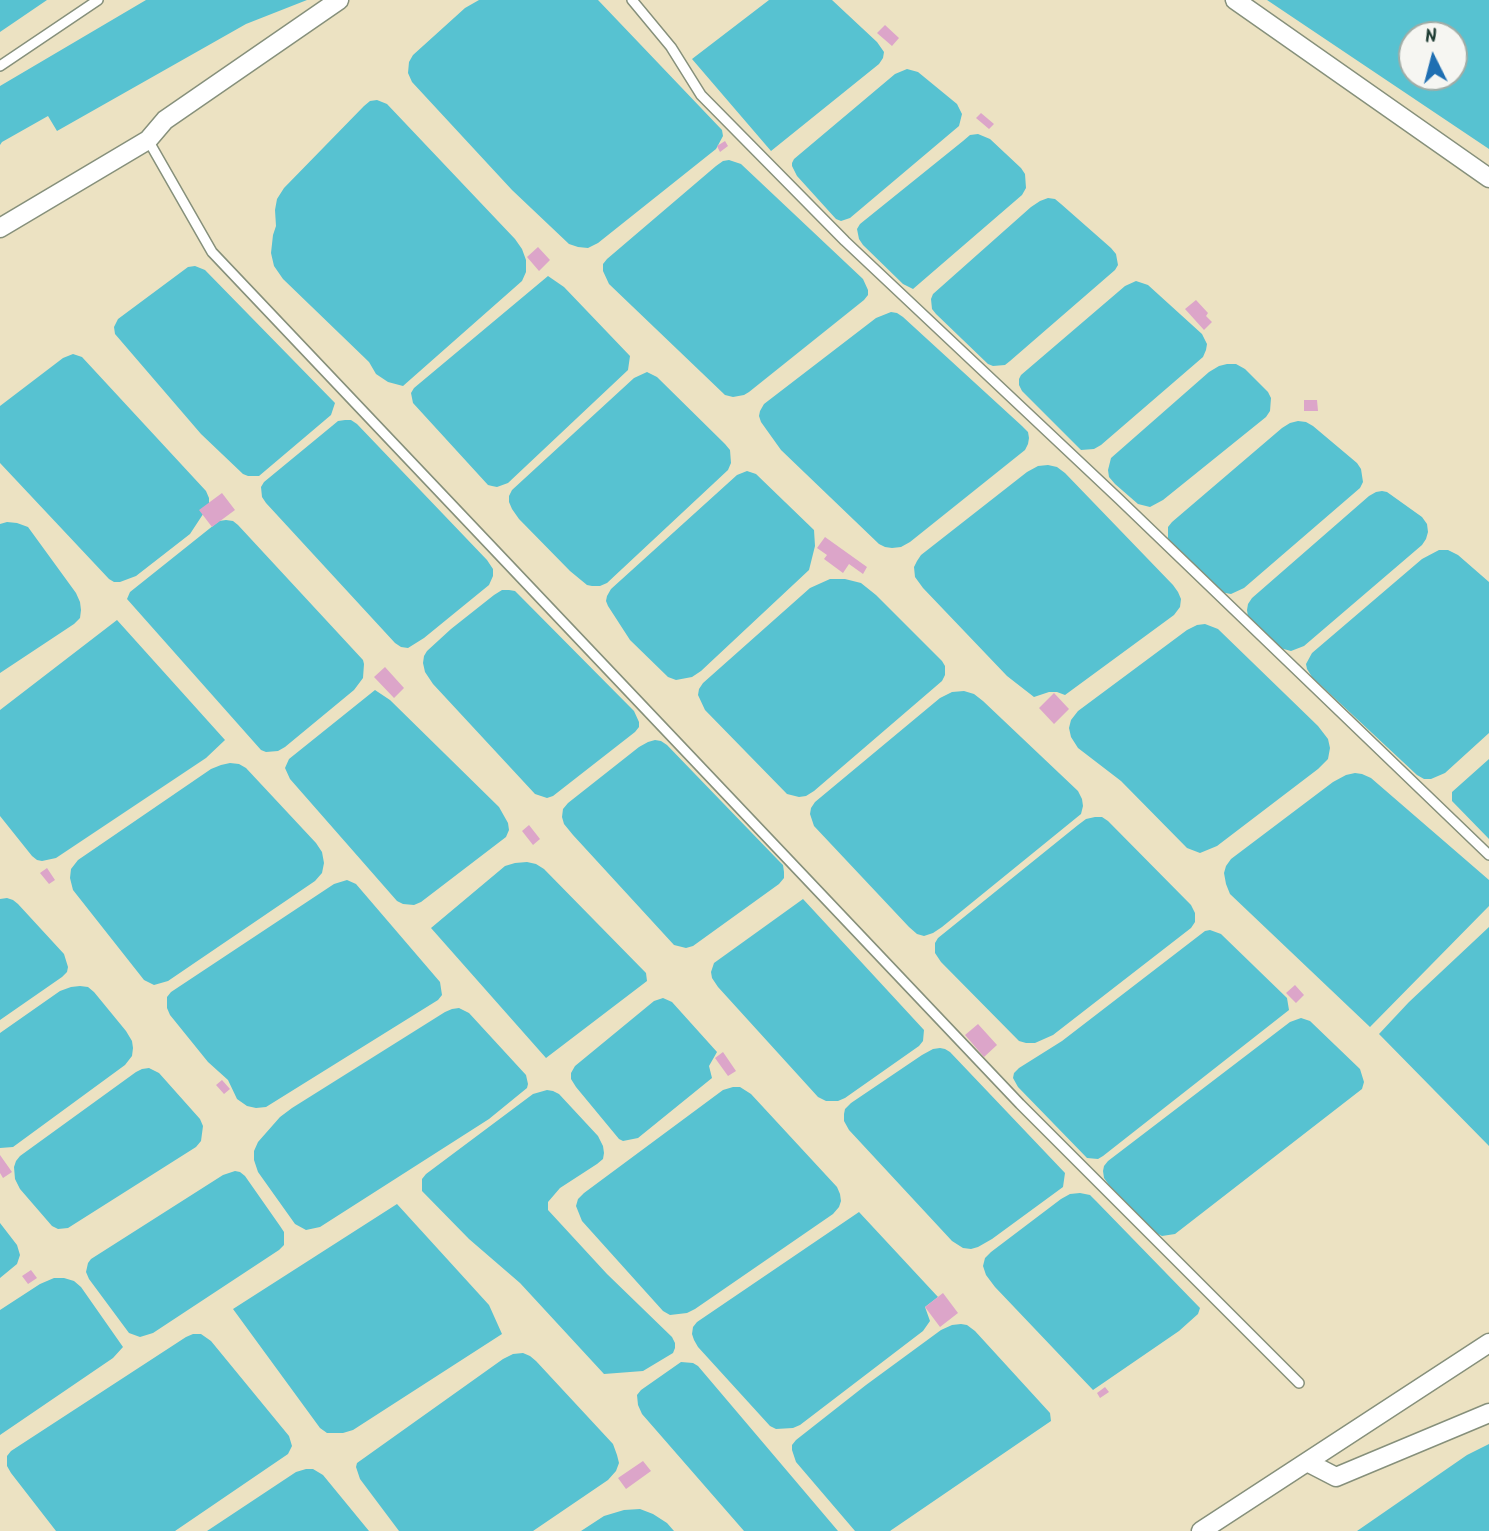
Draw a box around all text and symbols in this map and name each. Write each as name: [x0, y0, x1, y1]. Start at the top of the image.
north arrow: [1398, 21, 1468, 91]
text: N: [1423, 22, 1439, 53]

